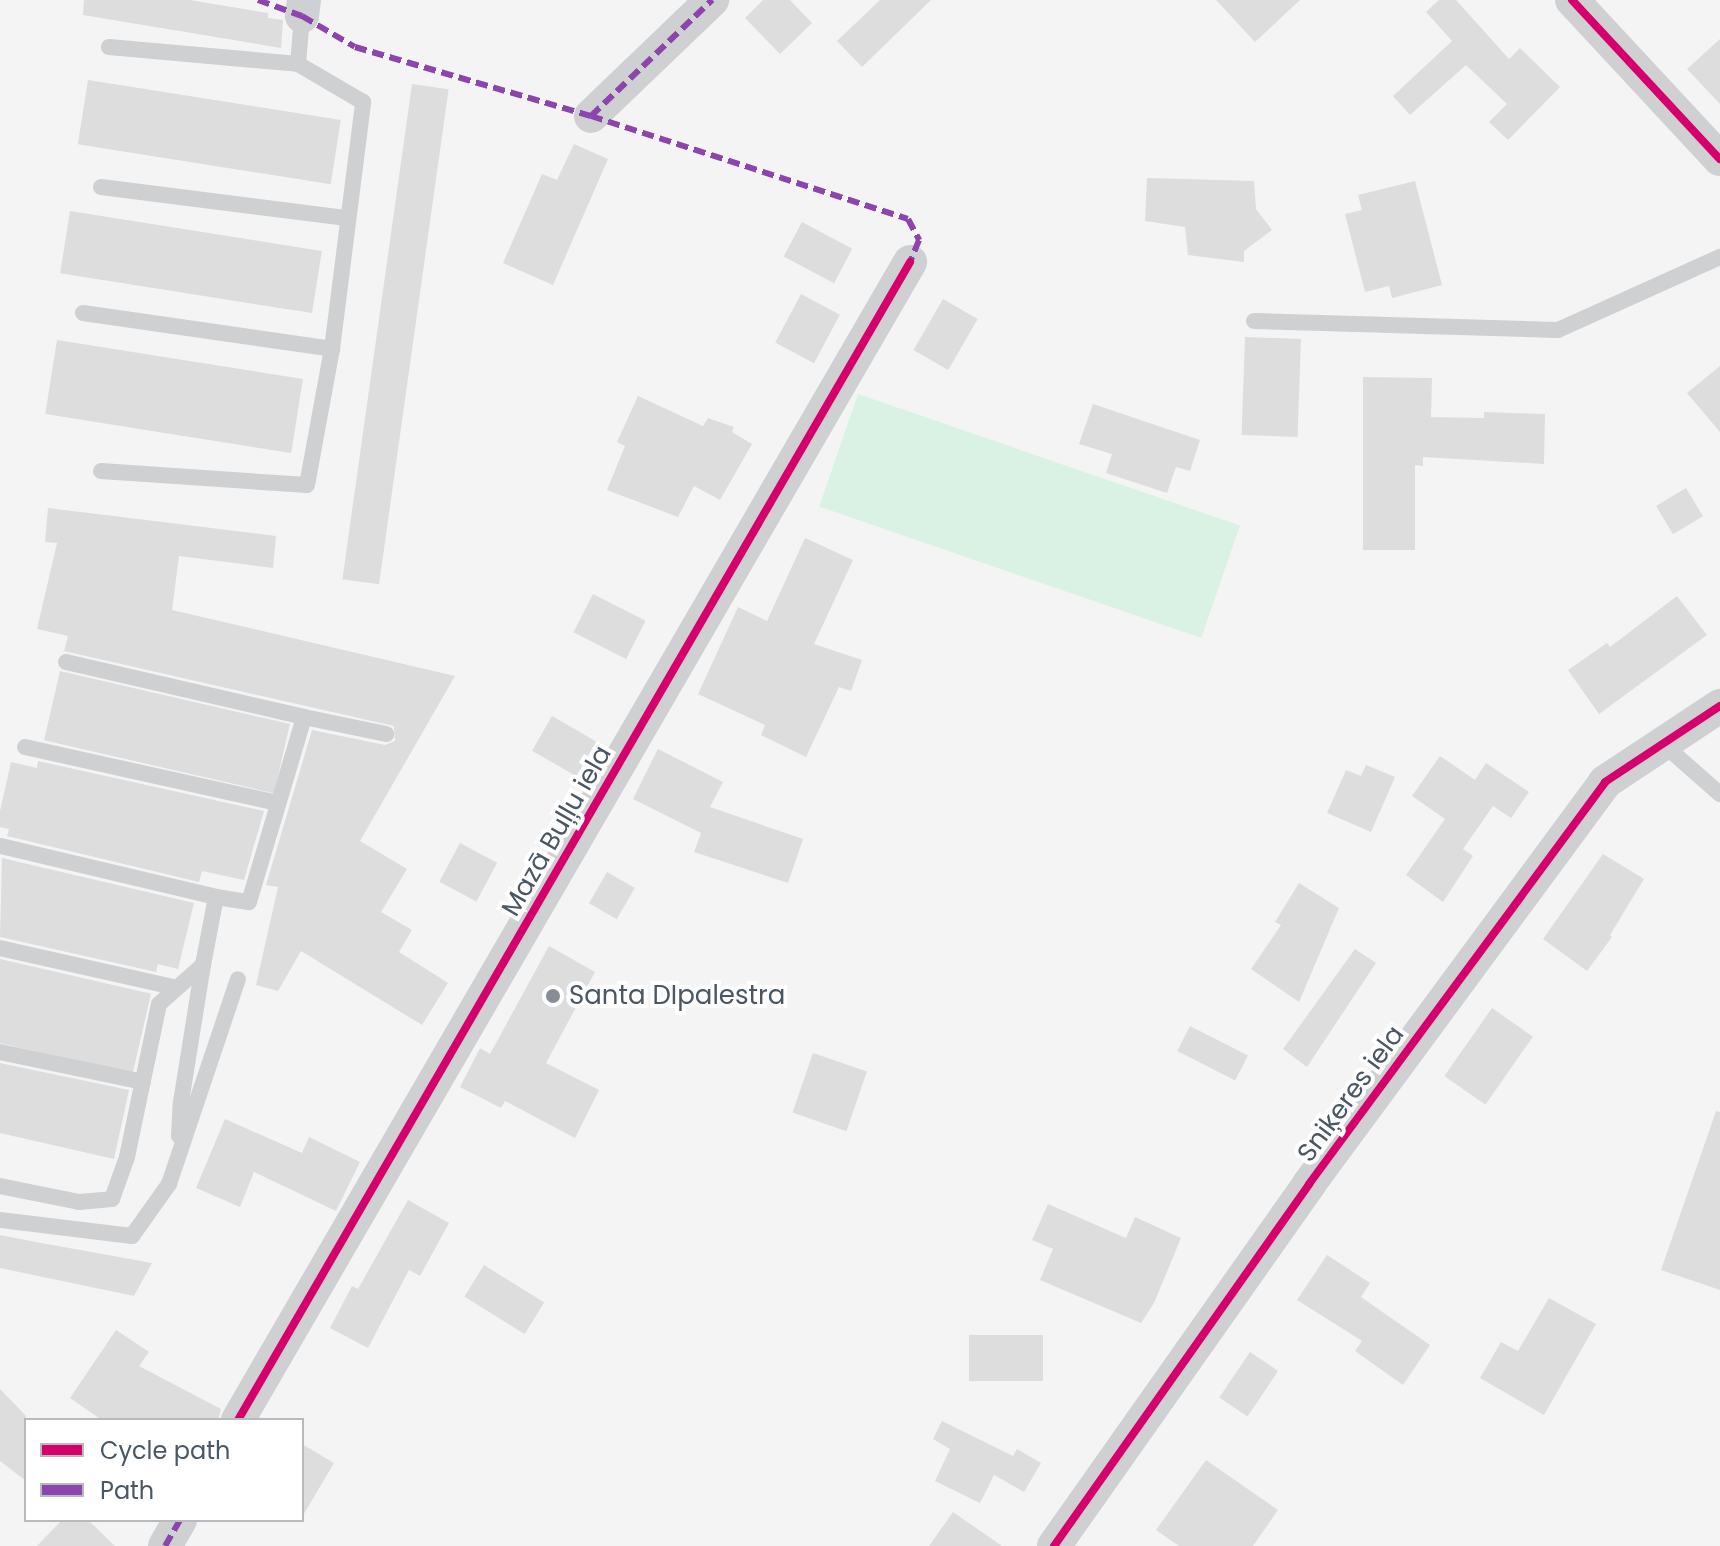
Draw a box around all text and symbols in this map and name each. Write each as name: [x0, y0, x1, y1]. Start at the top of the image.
street label: Mazā Buļļu iela: [496, 740, 618, 922]
place label: Santa DIpalestra: [569, 980, 785, 1012]
marker: Santa DIpalestra: [544, 987, 562, 1005]
street label: Sniķeres iela: [1291, 1020, 1411, 1168]
legend: [24, 1418, 304, 1522]
text: Cycle path: [100, 1434, 230, 1467]
text: Path: [100, 1474, 154, 1507]

